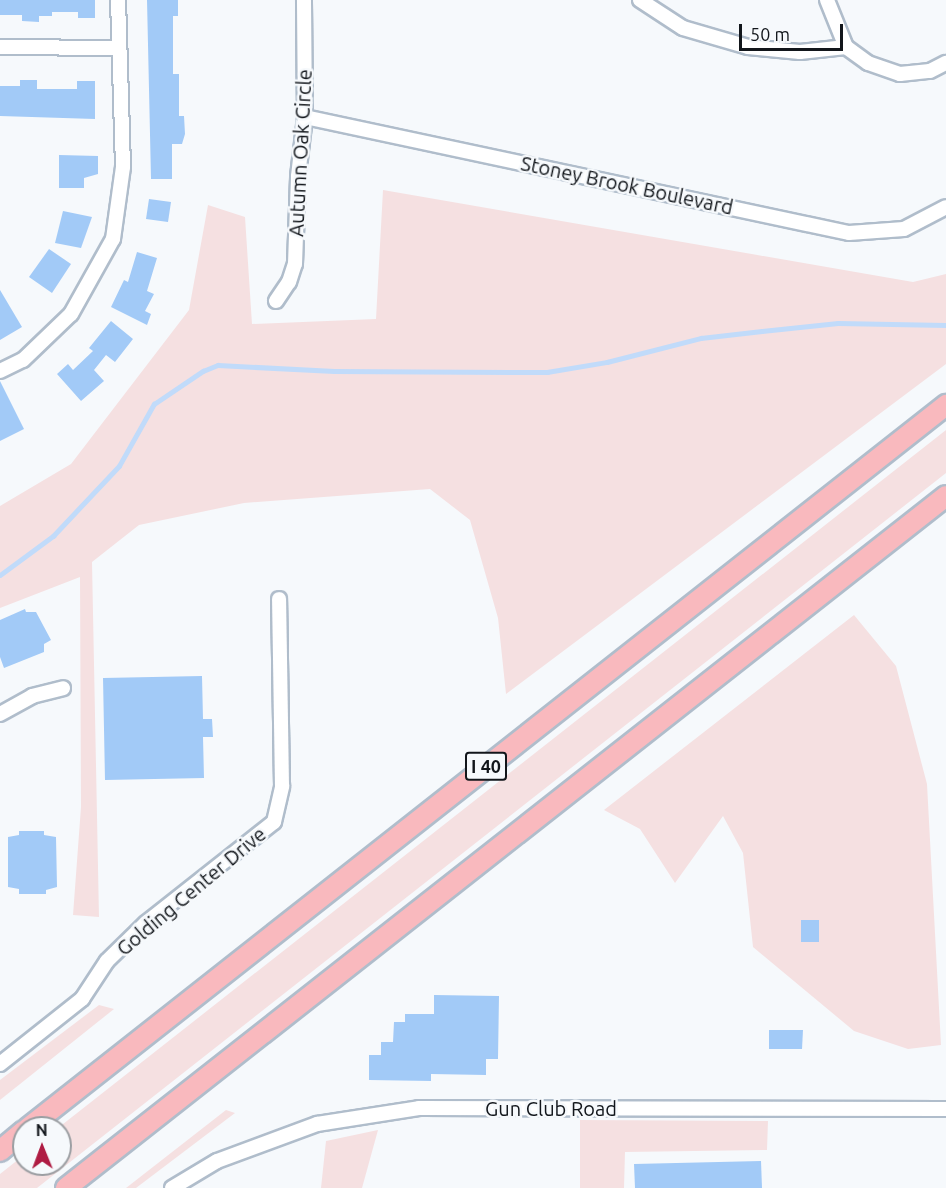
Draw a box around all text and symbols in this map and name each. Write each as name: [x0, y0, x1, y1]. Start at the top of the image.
scale bar: [742, 12, 846, 50]
text: 50 m: [750, 24, 790, 44]
street label: Autumn Oak Circle: [284, 69, 316, 237]
street label: Stoney Brook Boulevard: [519, 151, 735, 219]
road number: I 40: [465, 751, 507, 781]
street label: Golding Center Drive: [112, 822, 270, 960]
street label: Gun Club Road: [485, 1096, 617, 1120]
north arrow: [12, 1116, 72, 1176]
text: N: [36, 1121, 48, 1139]

